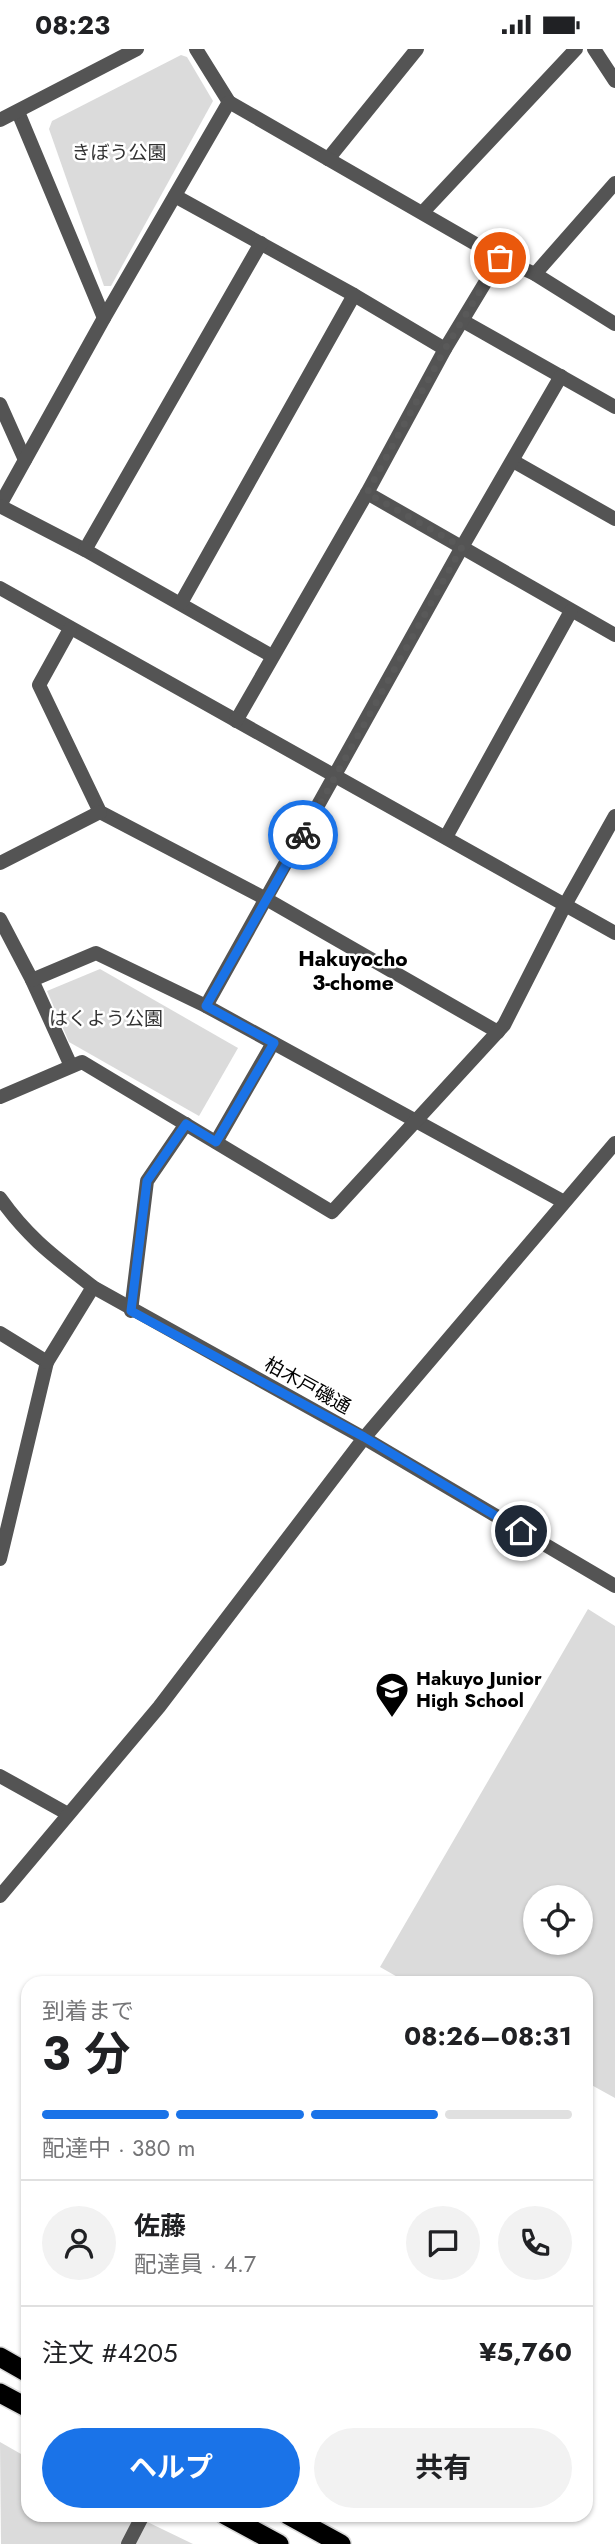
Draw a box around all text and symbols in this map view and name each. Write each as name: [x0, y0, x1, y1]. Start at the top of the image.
text: 08:23: [35, 6, 110, 44]
park label: きぼう公園: [71, 139, 167, 166]
pin: [470, 228, 530, 288]
icon: bag: [481, 239, 519, 277]
courier: [268, 800, 338, 870]
icon: bike: [284, 816, 322, 854]
district label: Hakuyocho 3-chome: [298, 944, 408, 998]
park label: はくよう公園: [49, 1005, 163, 1032]
street label: 柏木戸磯通: [260, 1351, 356, 1420]
pin: [491, 1501, 551, 1561]
icon: home: [502, 1512, 540, 1550]
place label: Hakuyo Junior High School: [416, 1665, 542, 1714]
school or university icon: Hakuyo Junior High School: [373, 1670, 411, 1719]
map controls: [523, 1885, 593, 1955]
button: locate: [523, 1885, 593, 1955]
text: 到着まで: [42, 1994, 134, 2028]
text: 08:26–08:31: [404, 2017, 572, 2055]
text: 3 分: [42, 2021, 130, 2087]
text: 配達中 · 380 m: [42, 2131, 195, 2165]
button: person: [42, 2206, 116, 2280]
button: chat: [406, 2206, 480, 2280]
button: phone: [498, 2206, 572, 2280]
text: 佐藤: [134, 2207, 186, 2245]
text: 配達員 · 4.7: [134, 2247, 256, 2281]
text: ¥5,760: [479, 2333, 572, 2371]
text: 注文 #4205: [42, 2334, 178, 2372]
button: ヘルプ: [42, 2428, 300, 2508]
button: 共有: [314, 2428, 572, 2508]

